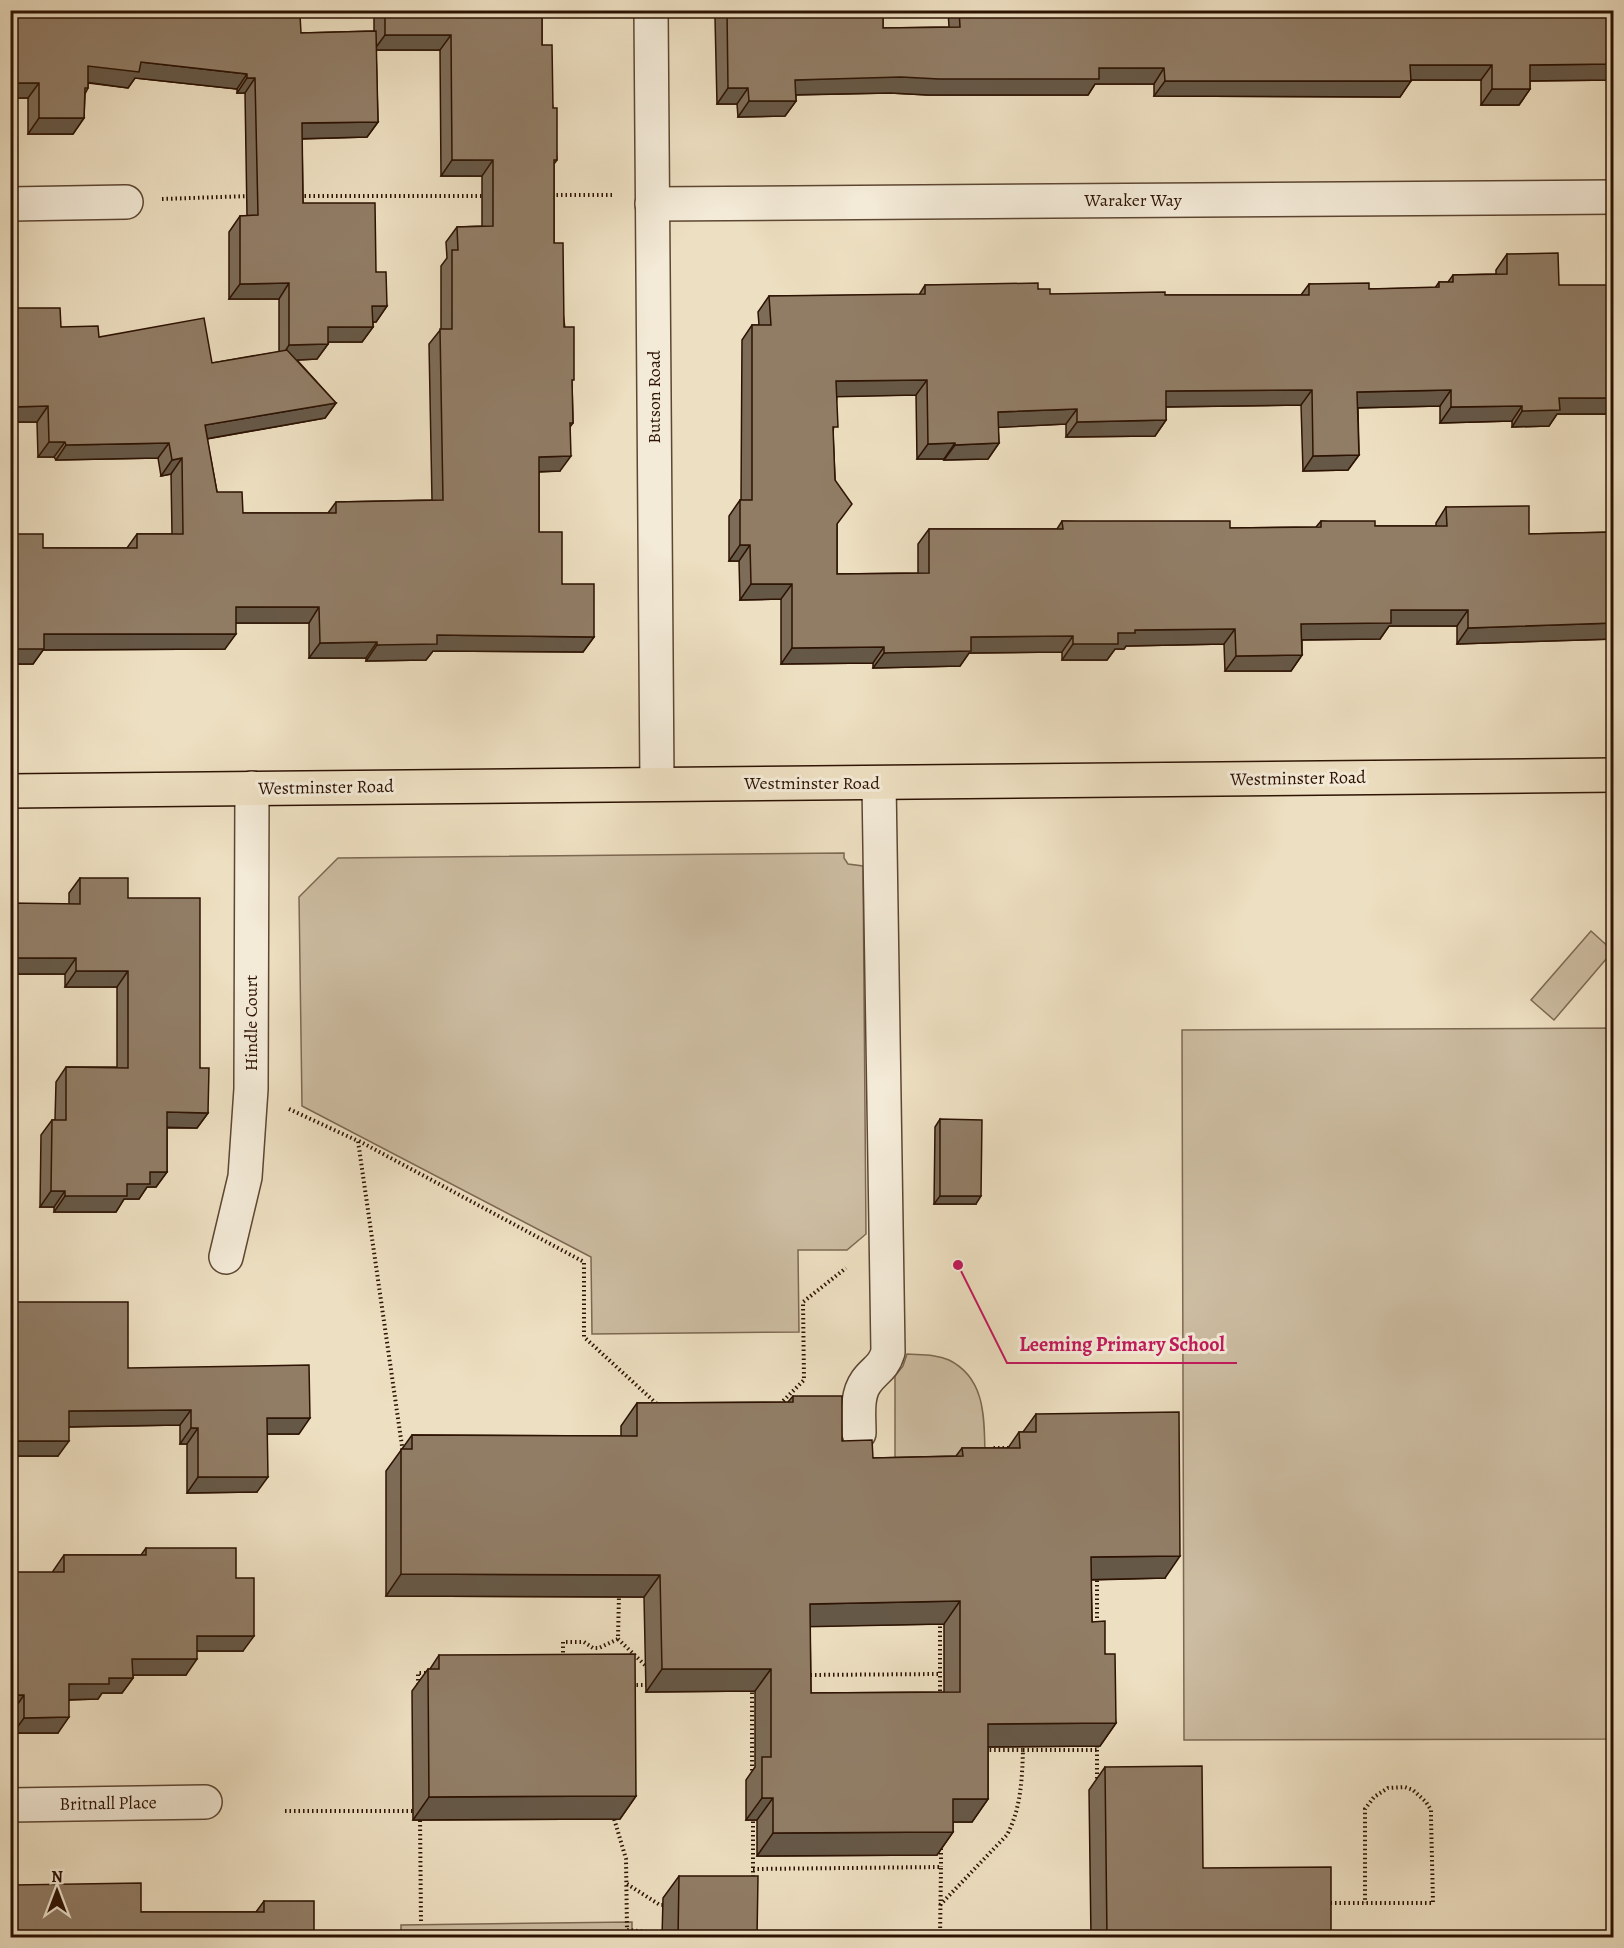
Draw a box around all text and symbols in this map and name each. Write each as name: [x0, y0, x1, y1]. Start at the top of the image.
street label: Waraker Way: [1083, 188, 1183, 212]
street label: Butson Road: [642, 350, 666, 444]
street label: Westminster Road: [1229, 765, 1366, 791]
street label: Westminster Road: [743, 771, 880, 795]
street label: Westminster Road: [257, 774, 394, 800]
street label: Hindle Court: [239, 975, 263, 1071]
callout: Leeming Primary School: [1007, 1325, 1237, 1363]
text: Leeming Primary School: [1019, 1331, 1226, 1358]
street label: Britnall Place: [59, 1790, 157, 1816]
north arrow: [27, 1861, 87, 1921]
text: N: [51, 1866, 63, 1888]

